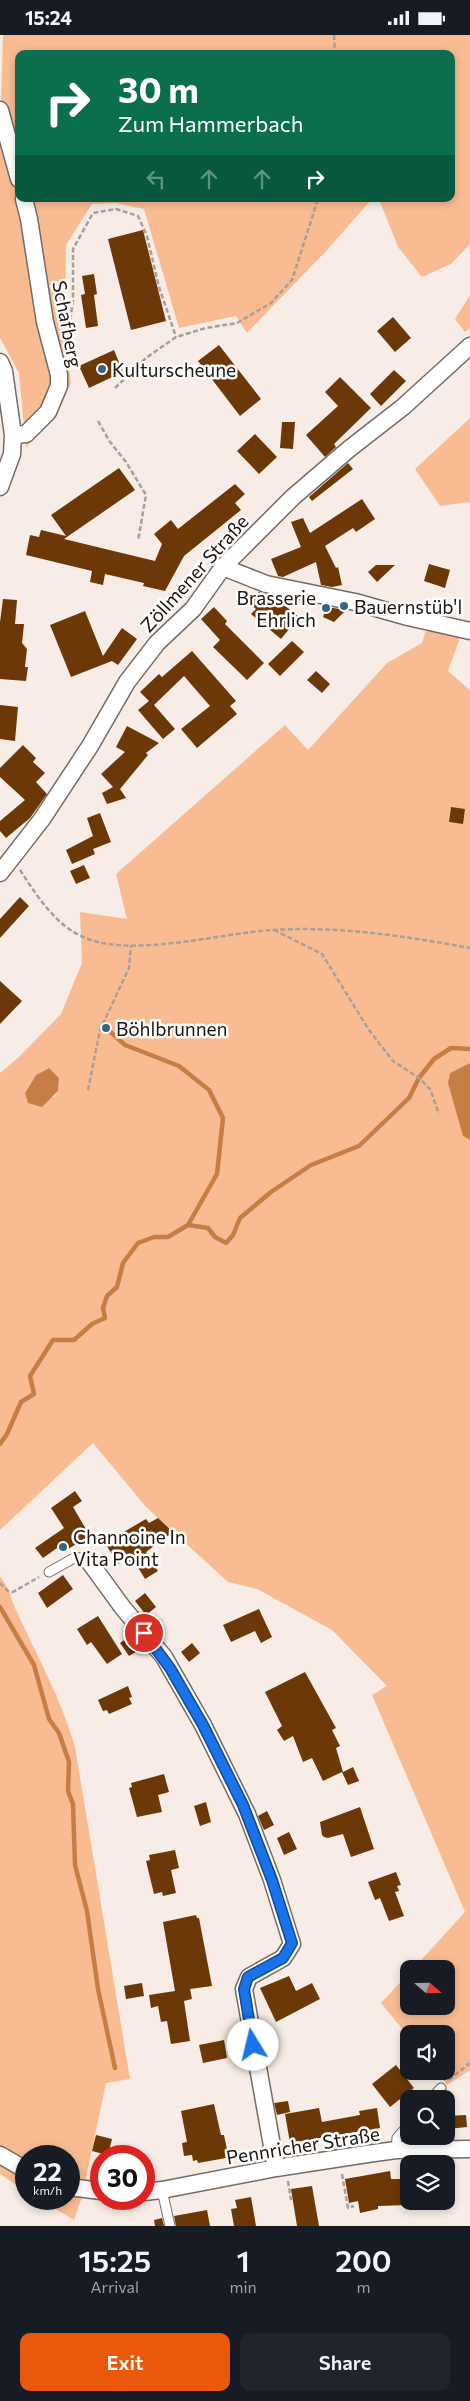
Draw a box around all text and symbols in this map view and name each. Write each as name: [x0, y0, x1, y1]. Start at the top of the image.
text: 15:24: [25, 6, 72, 29]
text: 30 m: [118, 67, 199, 110]
icon: right: [35, 70, 100, 135]
text: Zum Hammerbach: [118, 110, 303, 137]
icon: left: [142, 165, 170, 193]
icon: ahead: [195, 165, 223, 193]
icon: ahead: [248, 165, 276, 193]
icon: right: [301, 165, 329, 193]
street label: Schafberg: [48, 279, 88, 369]
place label: Kulturscheune: [112, 358, 236, 381]
marker: Kulturscheune: [96, 363, 108, 375]
street label: Zöllmener Straße: [135, 510, 253, 636]
place label: Brasserie Ehrlich: [237, 586, 316, 631]
place label: Bauernstüb'l: [354, 595, 462, 618]
marker: Bauernstüb'l: [338, 600, 350, 612]
marker: Brasserie Ehrlich: [320, 602, 332, 614]
place label: Böhlbrunnen: [116, 1017, 227, 1040]
marker: Böhlbrunnen: [100, 1022, 112, 1034]
place label: Channoine In Vita Point: [73, 1525, 186, 1570]
marker: Channoine In Vita Point: [57, 1541, 69, 1553]
pin: [123, 1612, 165, 1654]
icon: arrive: [130, 1619, 158, 1647]
north arrow: [400, 1960, 455, 2015]
map controls: [400, 1960, 455, 2210]
position arrow: [226, 2018, 278, 2070]
button: sound: [400, 2025, 455, 2080]
button: search: [400, 2090, 455, 2145]
street label: Pennricher Straße: [225, 2122, 381, 2168]
speed limit sign: 30: [90, 2145, 155, 2210]
button: layers: [400, 2155, 455, 2210]
text: 22: [33, 2156, 62, 2186]
text: km/h: [33, 2183, 62, 2197]
text: 15:25: [78, 2241, 151, 2278]
text: 1: [236, 2241, 250, 2278]
text: 200: [335, 2241, 392, 2278]
text: Arrival: [91, 2277, 139, 2296]
text: min: [230, 2277, 257, 2296]
text: m: [356, 2277, 370, 2296]
button: Exit: [20, 2333, 230, 2391]
button: Share: [240, 2333, 450, 2391]

